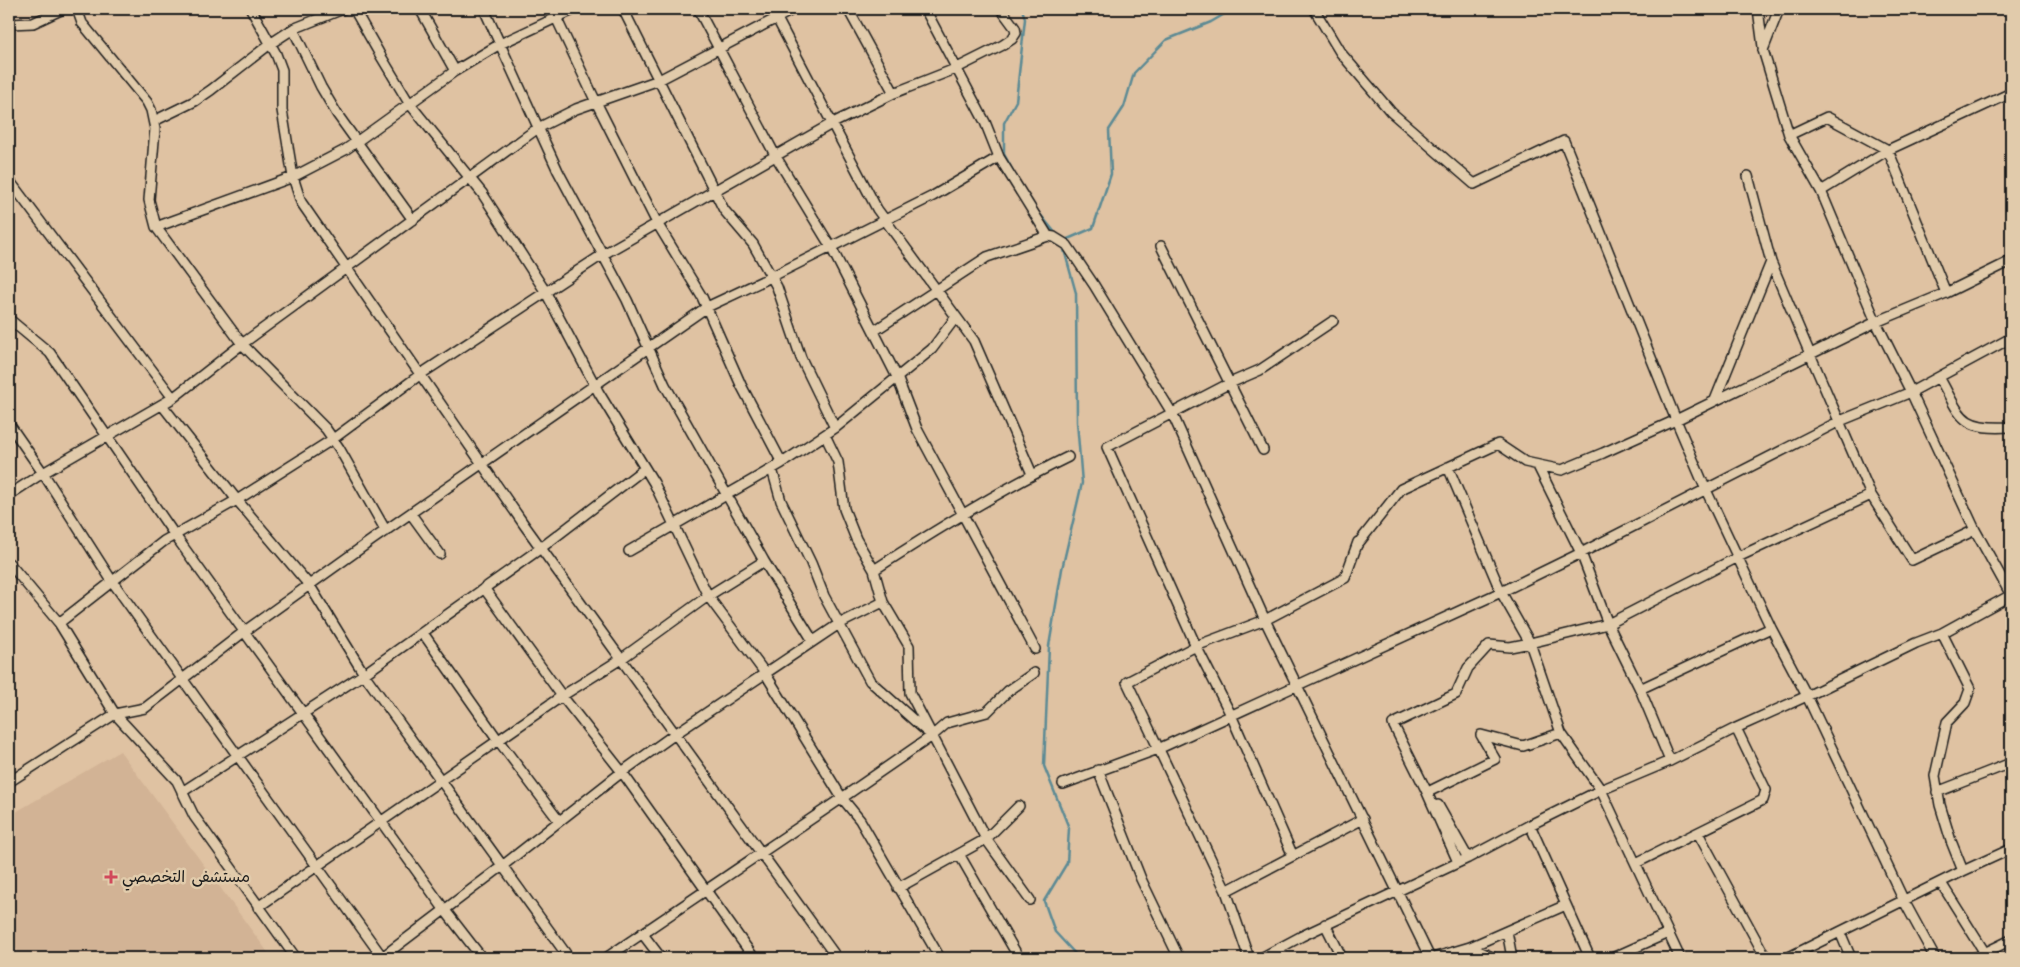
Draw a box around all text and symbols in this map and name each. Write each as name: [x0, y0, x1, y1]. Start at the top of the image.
place label: مستشفى التخصصي: [122, 866, 250, 891]
marker: مستشفى التخصصي: [104, 870, 118, 884]

